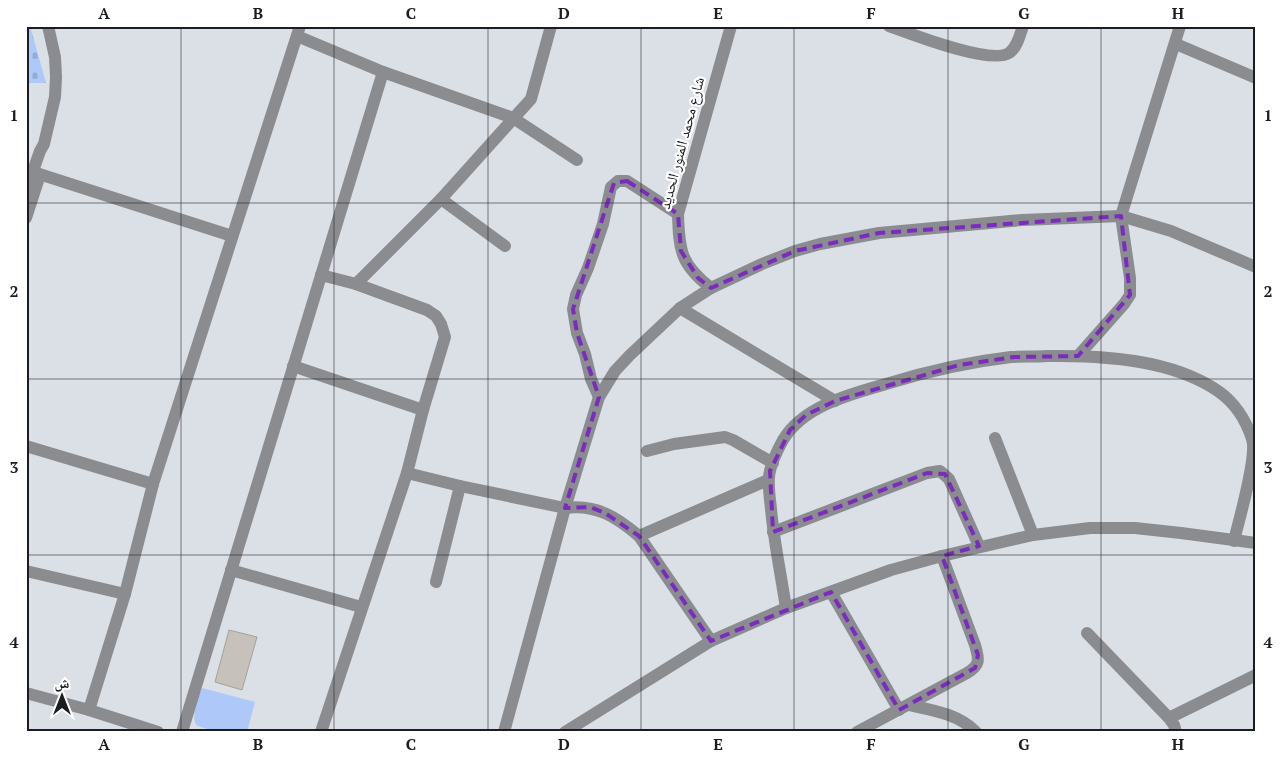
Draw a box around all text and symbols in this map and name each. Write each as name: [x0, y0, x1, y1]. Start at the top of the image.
text: A: [98, 2, 110, 24]
text: B: [253, 2, 263, 24]
text: C: [406, 2, 416, 24]
text: D: [558, 2, 570, 24]
text: E: [713, 2, 723, 24]
text: F: [866, 2, 876, 24]
text: G: [1018, 2, 1030, 24]
text: H: [1172, 2, 1184, 24]
street label: شارع محمد المنور الحديد: [654, 74, 709, 211]
text: 1: [9, 104, 19, 126]
text: 1: [1263, 104, 1273, 126]
text: 2: [9, 280, 19, 302]
text: 2: [1263, 280, 1273, 302]
text: 3: [9, 456, 19, 478]
text: 3: [1263, 456, 1273, 478]
text: 4: [9, 631, 19, 653]
text: 4: [1263, 631, 1273, 653]
north arrow: [38, 670, 88, 720]
text: ش: [55, 673, 70, 692]
text: A: [98, 733, 110, 755]
text: B: [253, 733, 263, 755]
text: C: [406, 733, 416, 755]
text: D: [558, 733, 570, 755]
text: E: [713, 733, 723, 755]
text: F: [866, 733, 876, 755]
text: G: [1018, 733, 1030, 755]
text: H: [1172, 733, 1184, 755]

